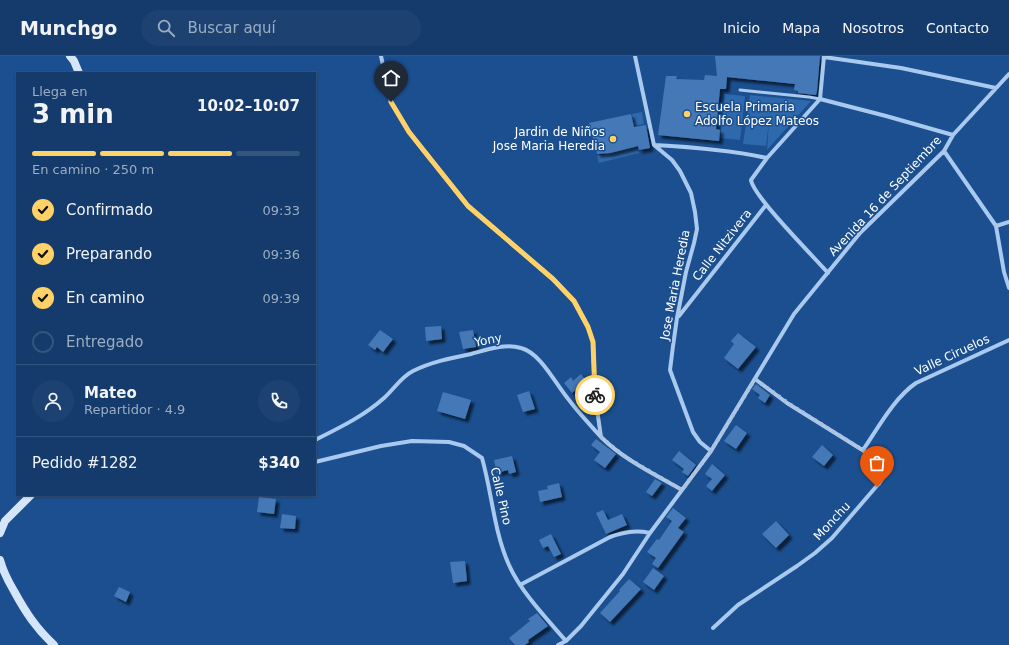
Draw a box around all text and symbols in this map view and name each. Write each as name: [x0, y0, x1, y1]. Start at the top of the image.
search box: [141, 10, 421, 46]
text: Munchgo: [20, 17, 117, 39]
icon: search: [155, 17, 177, 39]
text: Buscar aquí: [187, 19, 276, 37]
text: Inicio: [723, 20, 760, 36]
text: Mapa: [782, 20, 820, 36]
text: Nosotros: [842, 20, 904, 36]
text: Contacto: [926, 20, 989, 36]
pin: [374, 61, 408, 102]
icon: home: [380, 67, 402, 89]
text: Llega en: [32, 84, 87, 99]
text: 10:02–10:07: [197, 97, 300, 115]
text: 3 min: [32, 99, 114, 129]
place label: Escuela Primaria Adolfo López Mateos: [695, 100, 819, 128]
marker: Escuela Primaria Adolfo López Mateos: [682, 109, 692, 119]
place label: Jardin de Niños Jose Maria Heredia: [492, 125, 605, 153]
street label: Avenida 16 de Septiembre: [826, 133, 944, 259]
marker: Jardin de Niños Jose Maria Heredia: [608, 134, 618, 144]
text: En camino · 250 m: [32, 162, 154, 177]
icon: check: [32, 199, 54, 221]
text: Confirmado: [66, 201, 153, 219]
text: 09:33: [263, 203, 300, 218]
street label: Calle Nitzivera: [690, 206, 754, 284]
street label: Jose Maria Heredia: [657, 229, 693, 342]
icon: check: [32, 243, 54, 265]
text: Preparando: [66, 245, 152, 263]
text: 09:36: [263, 247, 300, 262]
icon: check: [32, 287, 54, 309]
text: En camino: [66, 289, 145, 307]
text: 09:39: [263, 291, 300, 306]
street label: Yony: [472, 330, 503, 350]
street label: Valle Ciruelos: [912, 332, 992, 378]
text: Entregado: [66, 333, 143, 351]
courier: [575, 375, 615, 415]
button: person: [32, 380, 74, 422]
button: phone: [258, 380, 300, 422]
text: Mateo: [84, 384, 137, 402]
icon: bike: [584, 384, 606, 406]
text: Repartidor · 4.9: [84, 402, 185, 417]
pin: [860, 446, 894, 487]
icon: bag: [866, 452, 888, 474]
text: Pedido #1282: [32, 454, 138, 472]
text: $340: [258, 454, 300, 472]
street label: Calle Pino: [488, 466, 514, 526]
street label: Monchu: [811, 499, 853, 543]

